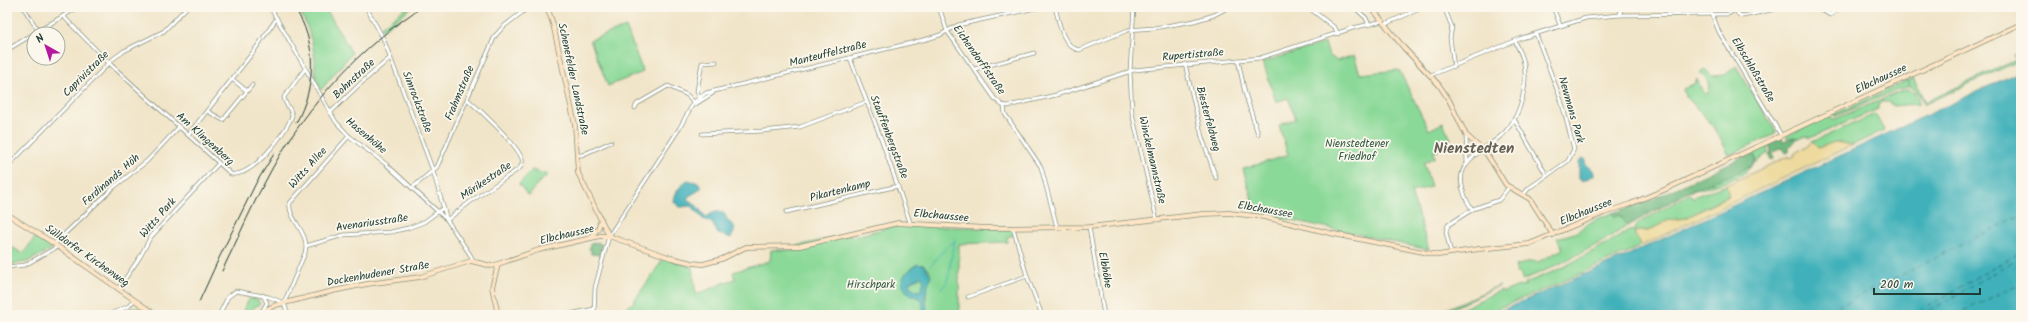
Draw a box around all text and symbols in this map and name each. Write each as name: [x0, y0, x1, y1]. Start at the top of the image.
street label: Schenefelder Landstraße: [552, 21, 594, 137]
street label: Eichendorffstraße: [948, 21, 1010, 99]
north arrow: [26, 26, 66, 66]
text: N: [32, 30, 49, 48]
street label: Elbschloßstraße: [1726, 34, 1780, 106]
street label: Manteuffelstraße: [787, 36, 869, 72]
street label: Rupertistraße: [1162, 43, 1224, 67]
street label: Caprivistraße: [59, 47, 113, 101]
street label: Bohnstraße: [329, 54, 380, 104]
street label: Elbchaussee: [1852, 59, 1910, 99]
street label: Frahmstraße: [440, 63, 480, 123]
street label: Simrockstraße: [397, 68, 437, 136]
street label: Newmans Park: [1553, 75, 1589, 146]
street label: Biesterfeldweg: [1191, 84, 1225, 154]
street label: Stauffenbergstraße: [865, 93, 913, 182]
street label: Am Klingenberg: [172, 108, 238, 170]
street label: Hasenhöhe: [341, 113, 391, 159]
street label: Winckelmannstraße: [1133, 114, 1171, 206]
park label: Nienstedtener Friedhof: [1325, 135, 1390, 166]
district label: Nienstedten: [1434, 137, 1514, 161]
street label: Witts Allee: [284, 143, 332, 193]
street label: Ferdinands Höh: [78, 149, 144, 210]
street label: Mörikestraße: [456, 157, 516, 205]
street label: Pikartenkamp: [808, 175, 873, 207]
street label: Witts Park: [135, 193, 181, 242]
street label: Elbchaussee: [1557, 193, 1615, 231]
street label: Elbchaussee: [1236, 196, 1294, 224]
street label: Elbchaussee: [913, 205, 969, 227]
street label: Avenariusstraße: [335, 209, 409, 237]
street label: Sülldorfer Kirchenweg: [41, 220, 133, 292]
street label: Elbchaussee: [538, 220, 596, 250]
street label: Elbhöhe: [1093, 250, 1117, 290]
street label: Dockenhudener Straße: [325, 256, 431, 292]
scale bar: [1874, 270, 1980, 296]
text: 200 m: [1880, 275, 1914, 294]
park label: Hirschpark: [847, 276, 896, 294]

